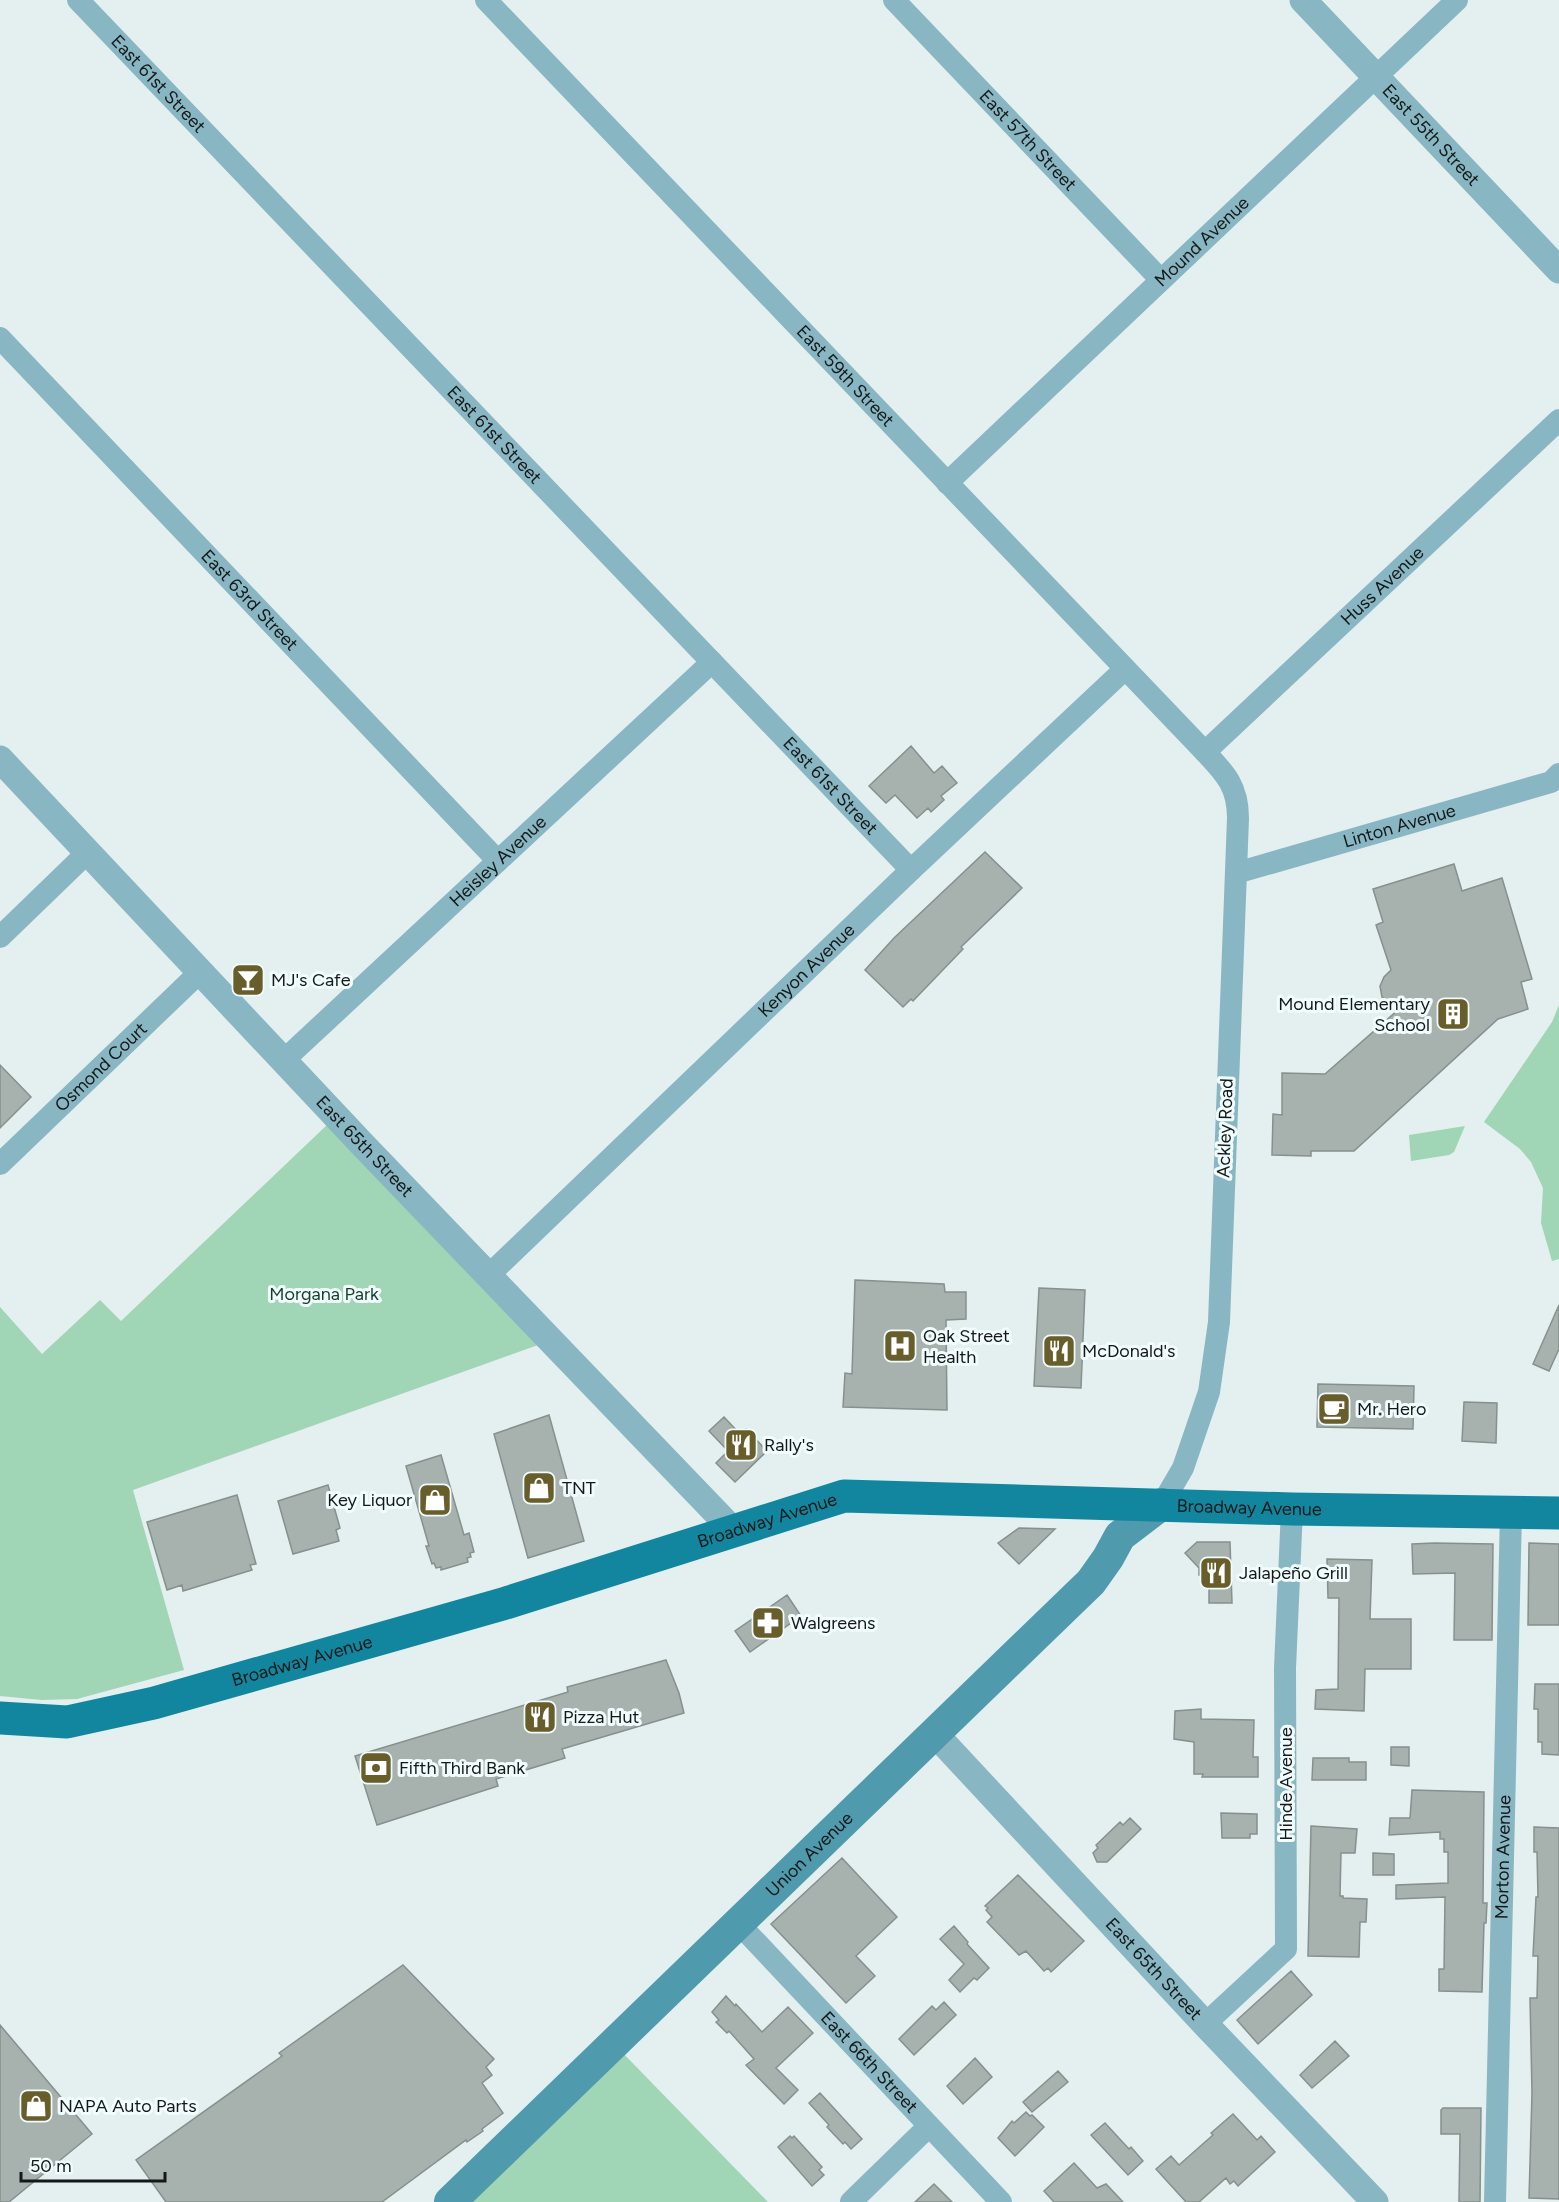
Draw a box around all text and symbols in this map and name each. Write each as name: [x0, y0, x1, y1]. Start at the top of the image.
street label: East 61st Street: [106, 30, 210, 137]
street label: East 55th Street: [1378, 80, 1484, 191]
street label: East 57th Street: [975, 85, 1081, 196]
street label: Mound Avenue: [1150, 192, 1254, 291]
street label: East 59th Street: [792, 321, 899, 431]
street label: East 61st Street: [442, 381, 546, 489]
street label: Huss Avenue: [1336, 541, 1428, 630]
street label: East 63rd Street: [196, 545, 303, 655]
street label: East 61st Street: [778, 732, 883, 840]
street label: Linton Avenue: [1340, 799, 1458, 853]
street label: Heisley Avenue: [445, 811, 551, 912]
street label: Kenyon Avenue: [753, 919, 860, 1022]
bar icon: MJ's Cafe: [230, 962, 266, 998]
place label: MJ's Cafe: [271, 969, 351, 991]
place label: Mound Elementary School: [1278, 993, 1431, 1036]
building icon: Mound Elementary School: [1435, 996, 1471, 1032]
street label: Osmond Court: [50, 1018, 152, 1116]
street label: Ackley Road: [1212, 1078, 1238, 1178]
street label: East 65th Street: [311, 1091, 418, 1202]
park label: Morgana Park: [269, 1283, 379, 1305]
place label: Oak Street Health: [923, 1325, 1010, 1368]
hospital icon: Oak Street Health: [882, 1328, 918, 1364]
restaurant icon: McDonald's: [1041, 1333, 1077, 1369]
place label: McDonald's: [1082, 1340, 1176, 1362]
cafe icon: Mr. Hero: [1316, 1391, 1352, 1427]
place label: Mr. Hero: [1357, 1398, 1426, 1420]
restaurant icon: Rally's: [723, 1427, 759, 1463]
place label: Rally's: [764, 1434, 814, 1456]
shop icon: TNT: [521, 1470, 557, 1506]
place label: TNT: [562, 1477, 596, 1499]
shop icon: Key Liquor: [417, 1482, 453, 1518]
street label: Broadway Avenue: [695, 1488, 840, 1553]
place label: Key Liquor: [327, 1489, 412, 1511]
street label: Broadway Avenue: [1176, 1495, 1322, 1520]
restaurant icon: Jalapeño Grill: [1198, 1555, 1234, 1591]
place label: Jalapeño Grill: [1239, 1562, 1348, 1584]
pharmacy icon: Walgreens: [750, 1605, 786, 1641]
place label: Walgreens: [791, 1612, 875, 1634]
street label: Broadway Avenue: [229, 1631, 375, 1691]
restaurant icon: Pizza Hut: [522, 1699, 558, 1735]
place label: Pizza Hut: [563, 1706, 639, 1728]
street label: Hinde Avenue: [1275, 1727, 1297, 1841]
bank icon: Fifth Third Bank: [358, 1750, 394, 1786]
place label: Fifth Third Bank: [399, 1757, 525, 1779]
street label: Morton Avenue: [1491, 1794, 1515, 1920]
street label: Union Avenue: [761, 1807, 858, 1902]
street label: East 65th Street: [1101, 1913, 1207, 2025]
street label: East 66th Street: [816, 2007, 923, 2118]
shop icon: NAPA Auto Parts: [18, 2088, 54, 2124]
place label: NAPA Auto Parts: [59, 2095, 197, 2117]
scale bar: [21, 2145, 165, 2183]
text: 50 m: [30, 2155, 72, 2177]

